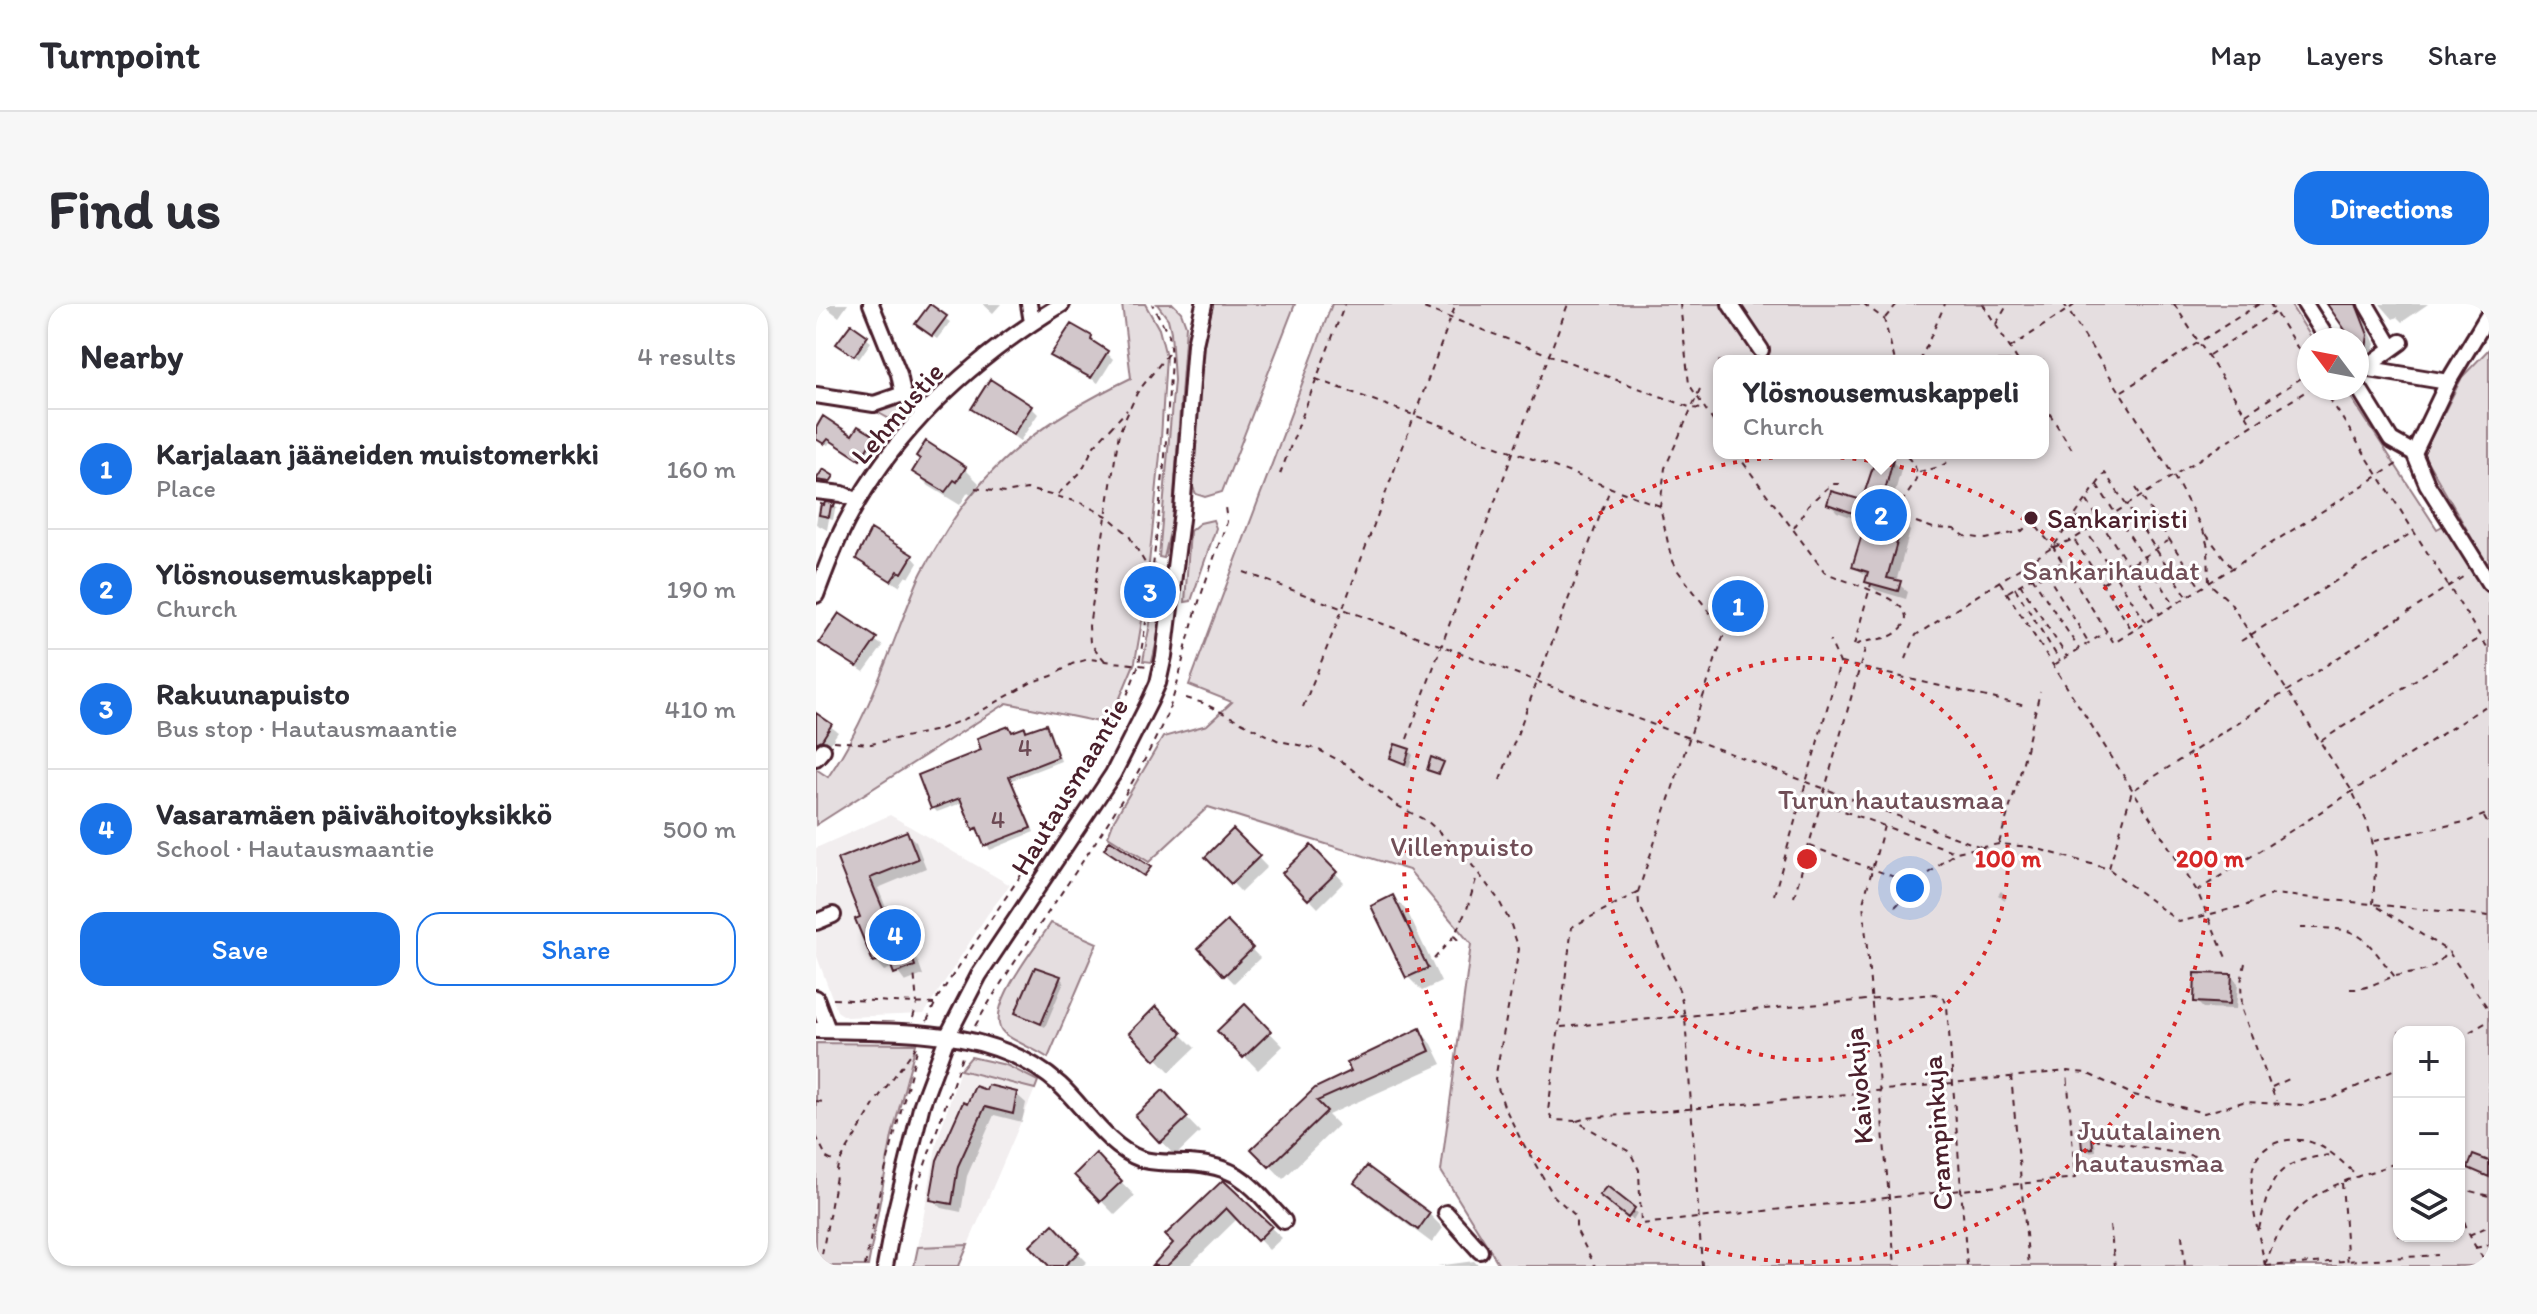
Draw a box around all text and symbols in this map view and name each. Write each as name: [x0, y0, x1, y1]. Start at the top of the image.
text: Turnpoint: [40, 32, 200, 78]
text: Map: [2210, 38, 2262, 72]
text: Layers: [2306, 38, 2384, 72]
text: Share: [2428, 38, 2497, 72]
button: Directions: [2294, 171, 2489, 245]
text: Find us: [48, 175, 221, 242]
north arrow: [2297, 328, 2369, 400]
text: Nearby: [80, 336, 183, 377]
text: 4 results: [637, 340, 736, 372]
street label: Lehmustie: [843, 355, 951, 471]
popup: [1713, 355, 2049, 459]
text: Ylösnousemuskappeli: [1743, 373, 2019, 410]
text: Church: [1743, 410, 1824, 442]
text: Karjalaan jääneiden muistomerkki: [156, 435, 599, 472]
text: 1: [100, 453, 112, 485]
text: 160 m: [666, 453, 736, 485]
text: Place: [156, 472, 216, 504]
pin: 2: [1855, 485, 1907, 545]
place label: Sankariristi: [2047, 501, 2188, 535]
marker: Sankariristi: [2022, 509, 2040, 527]
park label: Sankarihaudat: [2022, 553, 2200, 587]
text: Ylösnousemuskappeli: [156, 555, 433, 592]
pin: 3: [1124, 562, 1176, 622]
text: 2: [99, 573, 113, 605]
text: 190 m: [667, 573, 736, 605]
pin: 1: [1712, 576, 1764, 636]
text: Church: [156, 592, 237, 624]
text: Rakuunapuisto: [156, 675, 350, 712]
street label: Hautausmaantie: [1003, 691, 1135, 881]
text: 3: [99, 693, 113, 725]
text: 410 m: [665, 693, 736, 725]
text: Bus stop · Hautausmaantie: [156, 712, 457, 744]
house number: 4: [1018, 733, 1032, 762]
park label: Turun hautausmaa: [1778, 782, 2004, 816]
text: Vasaramäen päivähoitoyksikkö: [156, 795, 552, 832]
house number: 4: [991, 805, 1005, 834]
text: 4: [98, 813, 114, 845]
text: 500 m: [663, 813, 736, 845]
park label: Villenpuisto: [1390, 829, 1534, 863]
text: School · Hautausmaantie: [156, 832, 434, 864]
text: 100 m: [1975, 844, 2042, 873]
text: 200 m: [2176, 844, 2245, 873]
centre of rings: [1793, 845, 1821, 873]
your location: [1890, 868, 1930, 908]
pin: 4: [869, 905, 921, 965]
button: Save: [80, 912, 400, 986]
button: Share: [416, 912, 736, 986]
street label: Kaivokuja: [1836, 1026, 1880, 1146]
map controls: [2393, 1026, 2465, 1242]
button: +: [2393, 1026, 2465, 1098]
street label: Crampinkuja: [1915, 1054, 1959, 1212]
button: −: [2393, 1098, 2465, 1170]
park label: Juutalainen hautausmaa: [2074, 1113, 2224, 1179]
button: layers: [2393, 1170, 2465, 1242]

